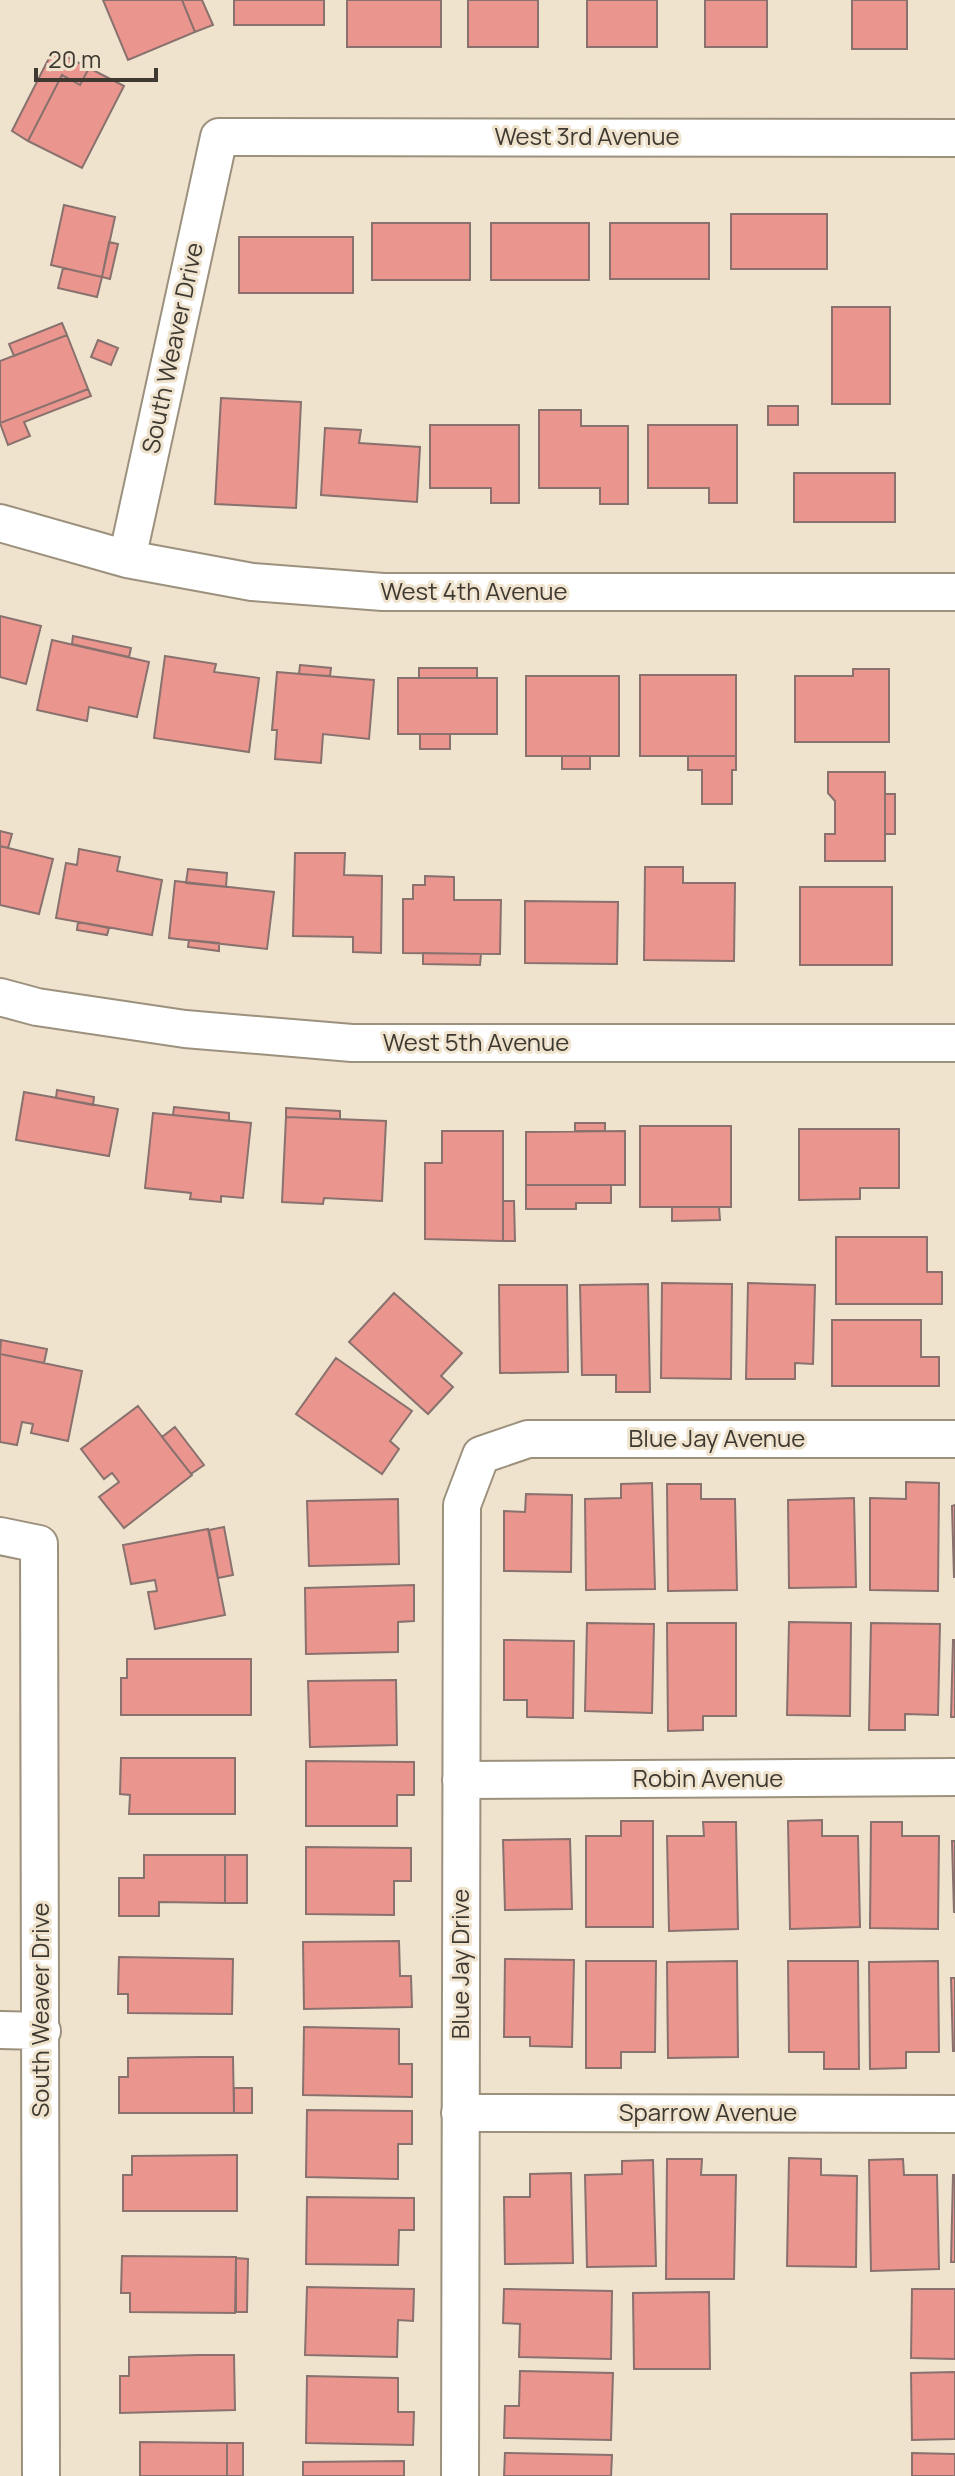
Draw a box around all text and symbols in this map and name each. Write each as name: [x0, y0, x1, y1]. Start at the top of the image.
scale bar: [36, 32, 156, 82]
text: 20 m: [48, 42, 101, 75]
street label: West 3rd Avenue: [495, 119, 679, 152]
street label: South Weaver Drive: [133, 239, 210, 456]
street label: West 4th Avenue: [380, 574, 568, 607]
street label: West 5th Avenue: [383, 1025, 569, 1058]
street label: Blue Jay Avenue: [629, 1421, 805, 1454]
street label: Robin Avenue: [633, 1761, 783, 1794]
street label: Blue Jay Drive: [443, 1889, 476, 2039]
street label: South Weaver Drive: [23, 1903, 56, 2117]
street label: Sparrow Avenue: [619, 2095, 797, 2128]

